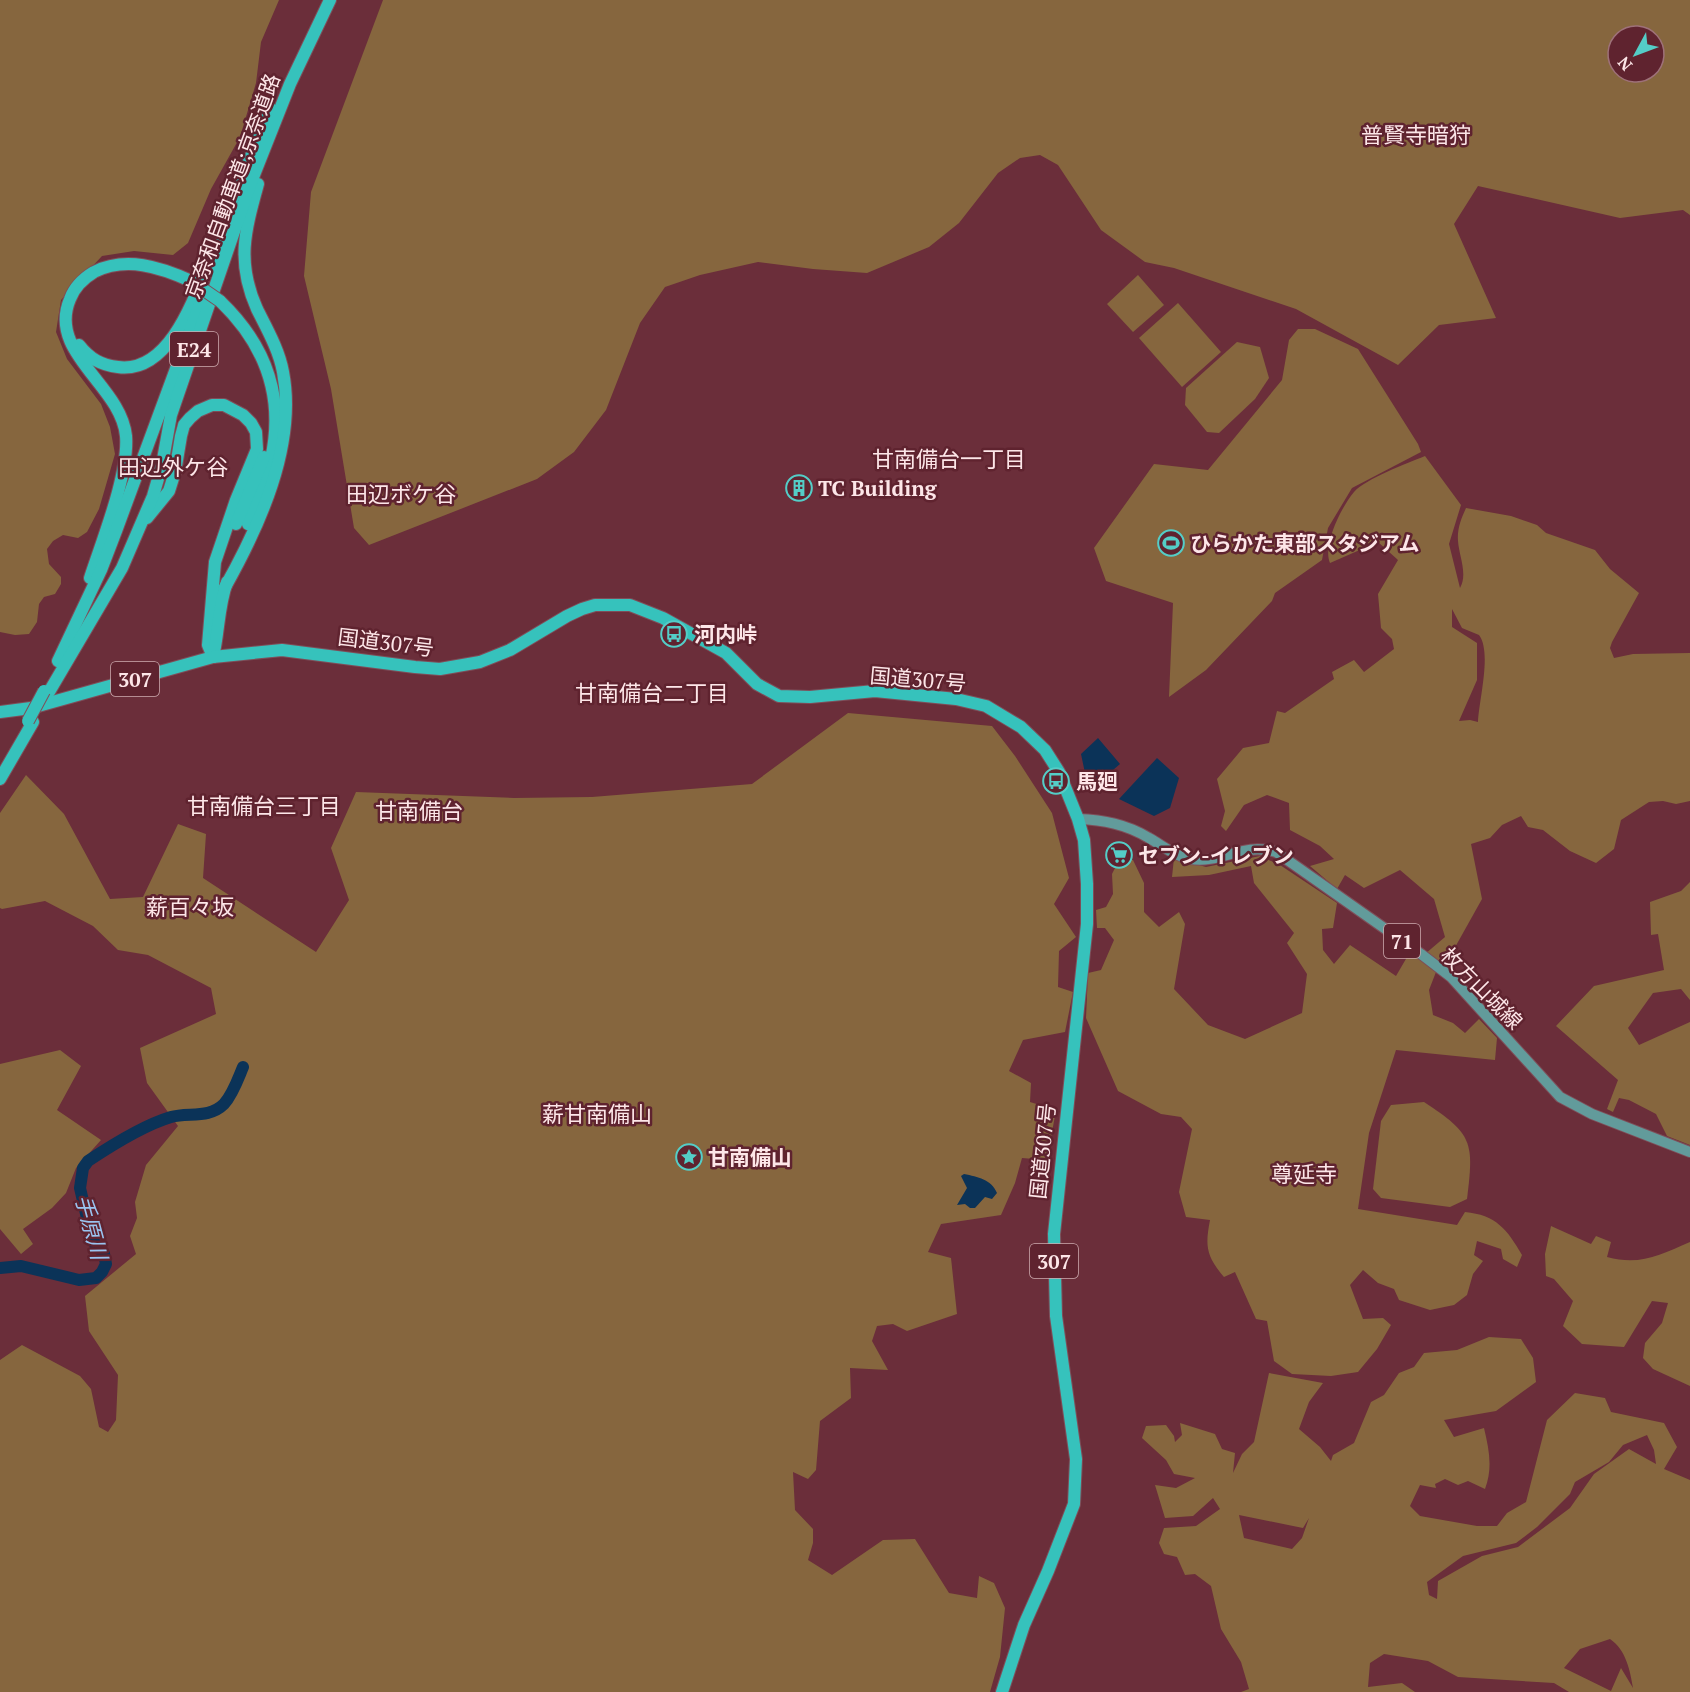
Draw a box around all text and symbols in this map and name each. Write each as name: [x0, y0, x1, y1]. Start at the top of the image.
north arrow: [1606, 24, 1666, 84]
text: N: [1612, 52, 1637, 76]
street label: 京奈和自動車道;京奈道路: [178, 69, 286, 303]
district label: 普賢寺暗狩: [1361, 120, 1471, 149]
road number: E24: [170, 332, 218, 366]
district label: 甘南備台一丁目: [872, 444, 1026, 473]
district label: 田辺外ケ谷: [118, 452, 228, 481]
building icon: TC Building: [784, 473, 814, 503]
place label: TC Building: [818, 474, 938, 502]
district label: 田辺ボケ谷: [346, 479, 456, 508]
sports icon: ひらかた東部スタジアム: [1156, 528, 1186, 558]
place label: ひらかた東部スタジアム: [1190, 529, 1420, 557]
bus stop icon: 河内峠: [659, 619, 689, 649]
place label: 河内峠: [694, 620, 757, 648]
street label: 国道307号: [336, 622, 436, 662]
street label: 国道307号: [869, 661, 967, 697]
road number: 307: [111, 662, 159, 696]
district label: 甘南備台二丁目: [575, 678, 729, 707]
bus stop icon: 馬廻: [1041, 766, 1071, 796]
place label: 馬廻: [1076, 767, 1118, 795]
district label: 甘南備台三丁目: [187, 791, 341, 820]
district label: 甘南備台: [375, 796, 463, 825]
supermarket icon: セブン-イレブン: [1104, 840, 1134, 870]
place label: セブン-イレブン: [1138, 841, 1294, 869]
district label: 薪百々坂: [146, 892, 234, 921]
road number: 71: [1384, 924, 1420, 958]
street label: 枚方山城線: [1435, 941, 1529, 1035]
district label: 薪甘南備山: [542, 1099, 652, 1128]
street label: 国道307号: [1023, 1102, 1061, 1200]
place icon: 甘南備山: [674, 1142, 704, 1172]
place label: 甘南備山: [708, 1143, 792, 1171]
district label: 尊延寺: [1271, 1159, 1337, 1188]
water label: 手原川: [69, 1191, 115, 1265]
road number: 307: [1030, 1244, 1078, 1278]

